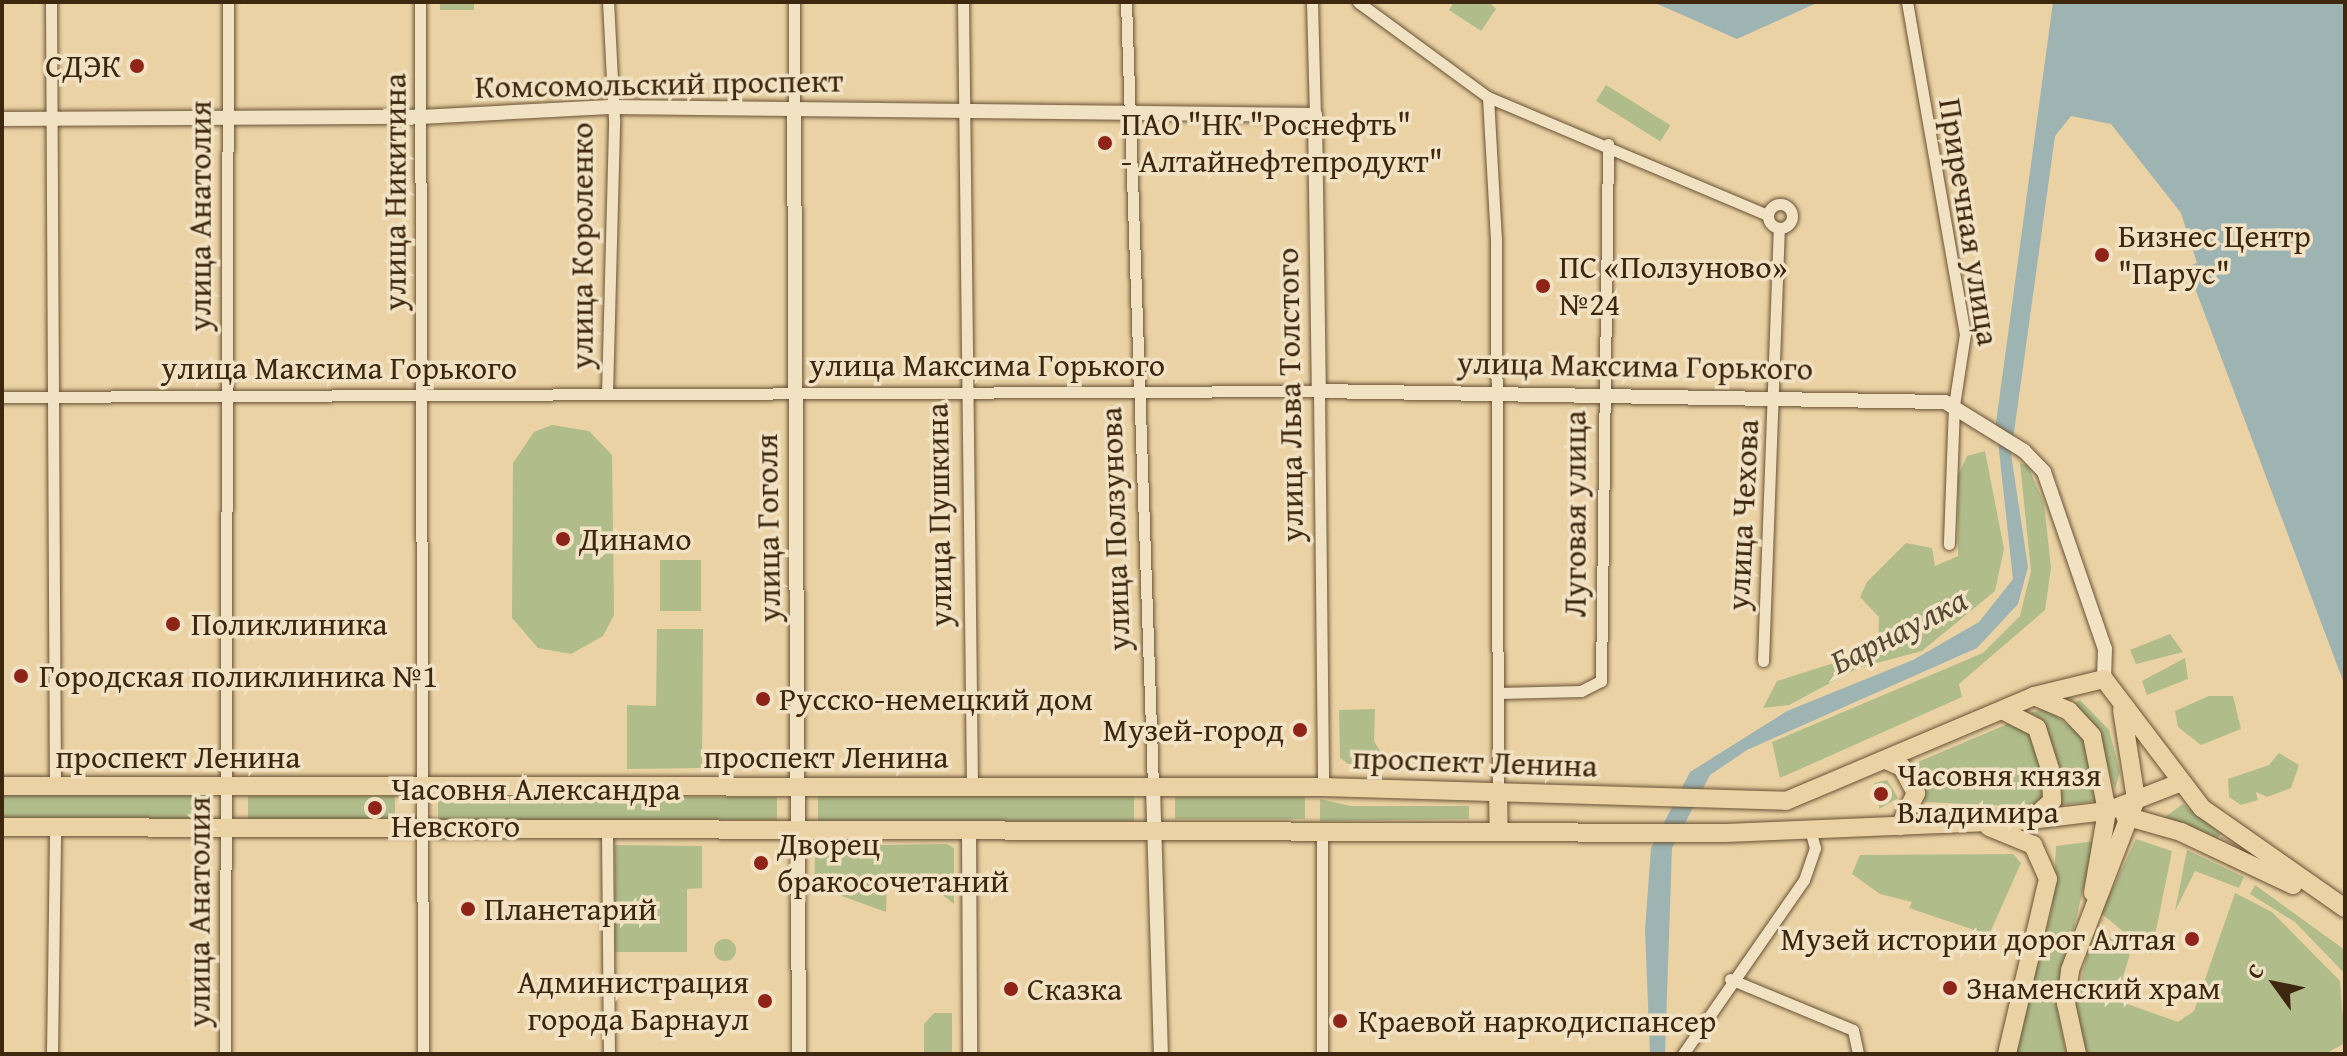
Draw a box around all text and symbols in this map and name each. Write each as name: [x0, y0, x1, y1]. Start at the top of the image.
place label: СДЭК: [45, 47, 121, 85]
marker: СДЭК: [128, 57, 146, 75]
street label: Комсомольский проспект: [474, 62, 844, 106]
street label: улица Никитина: [376, 73, 414, 311]
street label: Приречная улица: [1931, 96, 2007, 348]
street label: улица Анатолия: [181, 100, 219, 332]
place label: ПАО "НК "Роснефть" - Алтайнефтепродукт": [1121, 106, 1443, 181]
street label: улица Короленко: [563, 122, 601, 370]
marker: ПАО "НК "Роснефть" - Алтайнефтепродукт": [1096, 134, 1114, 152]
place label: Бизнес Центр "Парус": [2118, 218, 2311, 293]
marker: Бизнес Центр "Парус": [2093, 246, 2111, 264]
street label: улица Льва Толстого: [1268, 247, 1312, 543]
place label: ПС «Ползуново» №24: [1559, 249, 1787, 324]
marker: ПС «Ползуново» №24: [1534, 277, 1552, 295]
street label: улица Максима Горького: [1457, 344, 1813, 388]
street label: улица Максима Горького: [809, 346, 1165, 384]
street label: улица Максима Горького: [161, 349, 517, 387]
street label: улица Пушкина: [918, 403, 960, 627]
street label: улица Ползунова: [1092, 406, 1138, 652]
street label: Луговая улица: [1556, 411, 1594, 617]
street label: улица Чехова: [1719, 418, 1767, 612]
street label: улица Гоголя: [747, 433, 789, 623]
place label: Динамо: [579, 520, 691, 558]
marker: Динамо: [554, 530, 572, 548]
water label: Барнаулка: [1823, 578, 1973, 682]
place label: Поликлиника: [191, 605, 388, 643]
marker: Поликлиника: [162, 613, 184, 635]
place label: Городская поликлиника №1: [39, 657, 438, 695]
marker: Городская поликлиника №1: [10, 665, 32, 687]
place label: Русско-немецкий дом: [779, 680, 1093, 718]
marker: Русско-немецкий дом: [754, 690, 772, 708]
place label: Музей-город: [1103, 711, 1284, 749]
marker: Музей-город: [1291, 721, 1309, 739]
street label: проспект Ленина: [56, 738, 300, 776]
street label: проспект Ленина: [704, 738, 948, 776]
street label: проспект Ленина: [1352, 739, 1598, 785]
place label: Часовня князя Владимира: [1897, 757, 2101, 832]
place label: Часовня Александра Невского: [391, 771, 680, 846]
marker: Часовня князя Владимира: [1872, 785, 1890, 803]
street label: улица Анатолия: [180, 796, 218, 1028]
marker: Часовня Александра Невского: [366, 799, 384, 817]
place label: Дворец бракосочетаний: [777, 826, 1009, 901]
marker: Дворец бракосочетаний: [752, 854, 770, 872]
place label: Планетарий: [484, 890, 657, 928]
marker: Планетарий: [459, 900, 477, 918]
place label: Музей истории дорог Алтая: [1780, 920, 2176, 958]
marker: Музей истории дорог Алтая: [2183, 930, 2201, 948]
north arrow: [2235, 944, 2315, 1024]
text: С: [2238, 957, 2272, 985]
place label: Администрация города Барнаул: [517, 964, 749, 1039]
place label: Знаменский храм: [1966, 969, 2220, 1007]
place label: Сказка: [1027, 970, 1122, 1008]
marker: Знаменский храм: [1941, 979, 1959, 997]
marker: Сказка: [1002, 980, 1020, 998]
marker: Администрация города Барнаул: [756, 992, 774, 1010]
place label: Краевой наркодиспансер: [1358, 1002, 1716, 1040]
marker: Краевой наркодиспансер: [1329, 1010, 1351, 1032]

